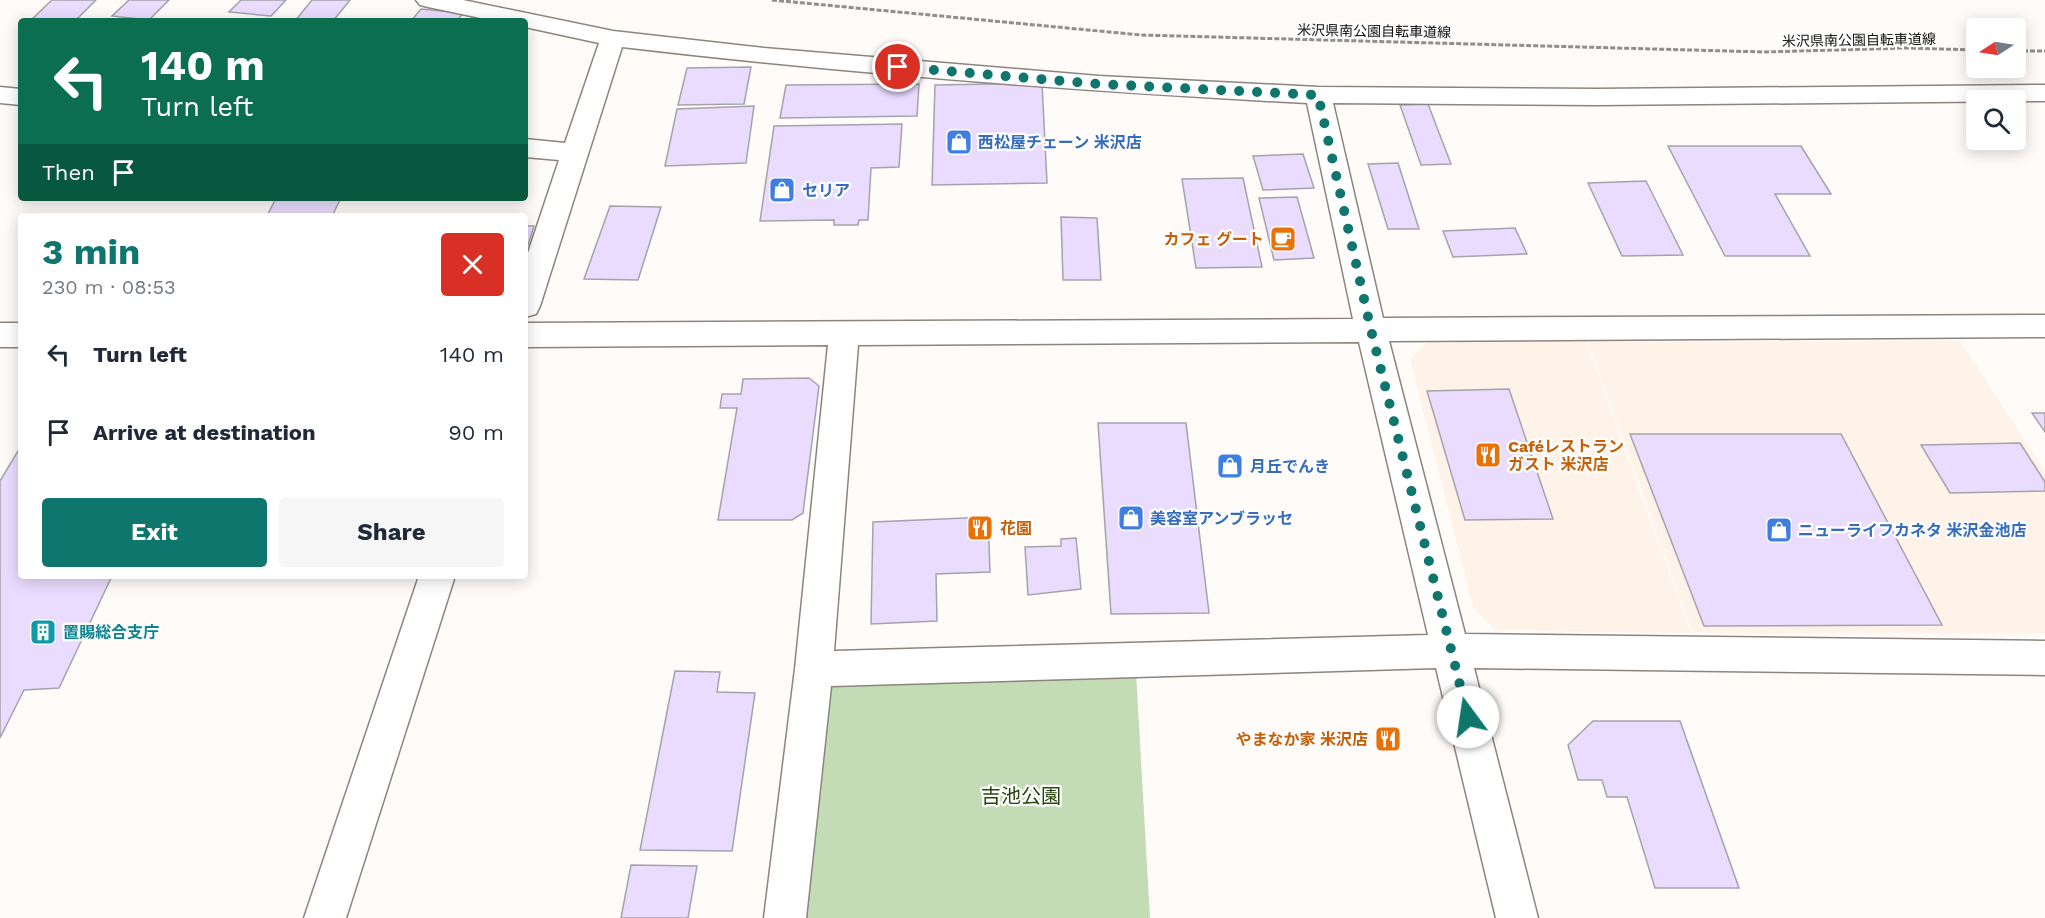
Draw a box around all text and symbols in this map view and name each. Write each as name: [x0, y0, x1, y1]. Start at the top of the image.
north arrow: [1966, 18, 2026, 78]
map controls: [1966, 18, 2026, 150]
street label: 米沢県南公園自転車道線: [1297, 22, 1451, 40]
street label: 米沢県南公園自転車道線: [1782, 31, 1936, 49]
text: 140 m: [141, 41, 265, 90]
pin: [872, 41, 923, 92]
icon: left: [42, 42, 120, 120]
icon: arrive: [881, 50, 914, 83]
button: search: [1966, 90, 2026, 150]
text: Turn left: [141, 91, 253, 123]
shop icon: 西松屋チェーン 米沢店: [944, 127, 974, 157]
place label: 西松屋チェーン 米沢店: [978, 133, 1142, 152]
icon: arrive: [107, 156, 140, 189]
text: Then: [42, 160, 95, 185]
shop icon: セリア: [767, 175, 797, 205]
place label: セリア: [802, 181, 850, 200]
cafe icon: カフェ グート: [1268, 224, 1298, 254]
place label: カフェ グート: [1163, 230, 1264, 249]
text: 3 min: [42, 231, 140, 273]
button: close: [441, 233, 504, 296]
text: 230 m · 08:53: [42, 275, 176, 299]
icon: left: [42, 338, 75, 371]
text: Turn left: [93, 342, 187, 367]
text: 140 m: [440, 342, 504, 367]
icon: arrive: [42, 416, 75, 449]
text: Arrive at destination: [93, 420, 316, 445]
text: 90 m: [448, 420, 504, 445]
place label: Caféレストラン ガスト 米沢店: [1508, 437, 1624, 474]
restaurant icon: Caféレストラン ガスト 米沢店: [1473, 440, 1503, 470]
shop icon: 月丘でんき: [1215, 451, 1245, 481]
place label: 月丘でんき: [1250, 457, 1330, 476]
button: Exit: [42, 498, 267, 567]
button: Share: [279, 498, 504, 567]
shop icon: 美容室アンブラッセ: [1116, 503, 1146, 533]
place label: 美容室アンブラッセ: [1150, 509, 1293, 528]
restaurant icon: 花園: [965, 513, 995, 543]
shop icon: ニューライフカネタ 米沢金池店: [1764, 515, 1794, 545]
place label: 花園: [1000, 519, 1032, 538]
place label: ニューライフカネタ 米沢金池店: [1798, 521, 2027, 540]
building icon: 置賜総合支庁: [28, 617, 58, 647]
place label: 置賜総合支庁: [63, 623, 159, 642]
position arrow: [1436, 685, 1500, 749]
restaurant icon: やまなか家 米沢店: [1373, 724, 1403, 754]
place label: やまなか家 米沢店: [1235, 730, 1368, 749]
park label: 吉池公園: [981, 784, 1061, 808]

